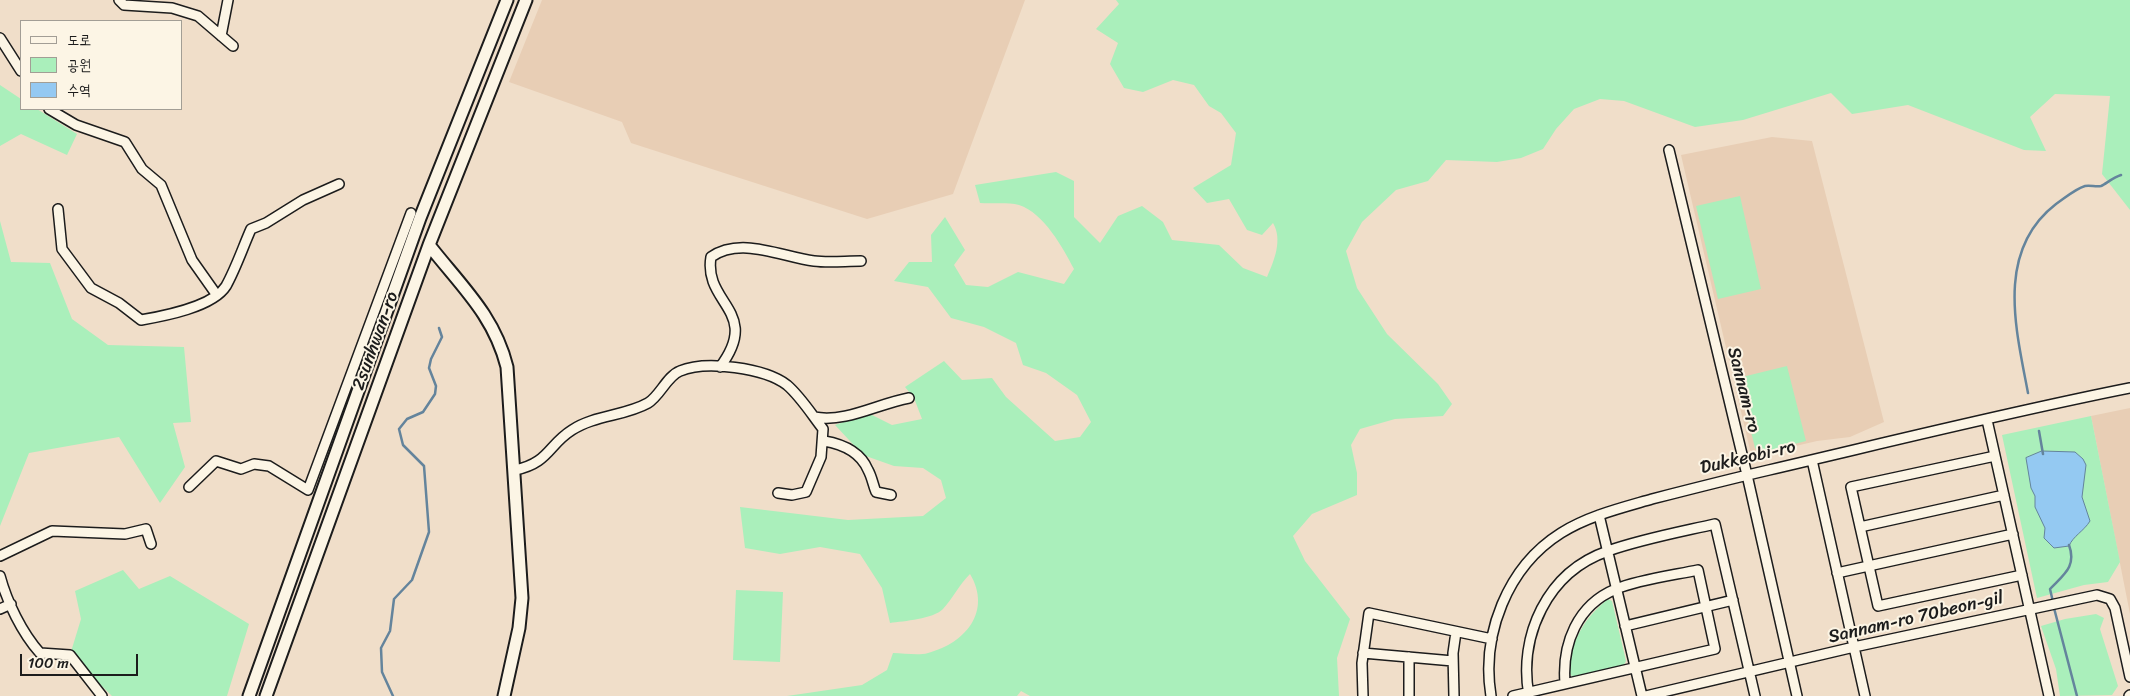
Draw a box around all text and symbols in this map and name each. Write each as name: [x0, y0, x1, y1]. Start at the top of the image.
legend: [20, 20, 182, 110]
text: 도로: [67, 27, 91, 53]
text: 공원: [67, 52, 91, 78]
text: 수역: [67, 77, 91, 103]
street label: 2sunhwan-ro: [348, 289, 404, 393]
street label: Sannam-ro: [1722, 345, 1764, 435]
street label: Dukkeobi-ro: [1698, 437, 1798, 479]
street label: Sannam-ro 70beon-gil: [1826, 587, 2006, 649]
scale bar: [22, 644, 140, 676]
text: 100 m: [28, 650, 69, 676]

